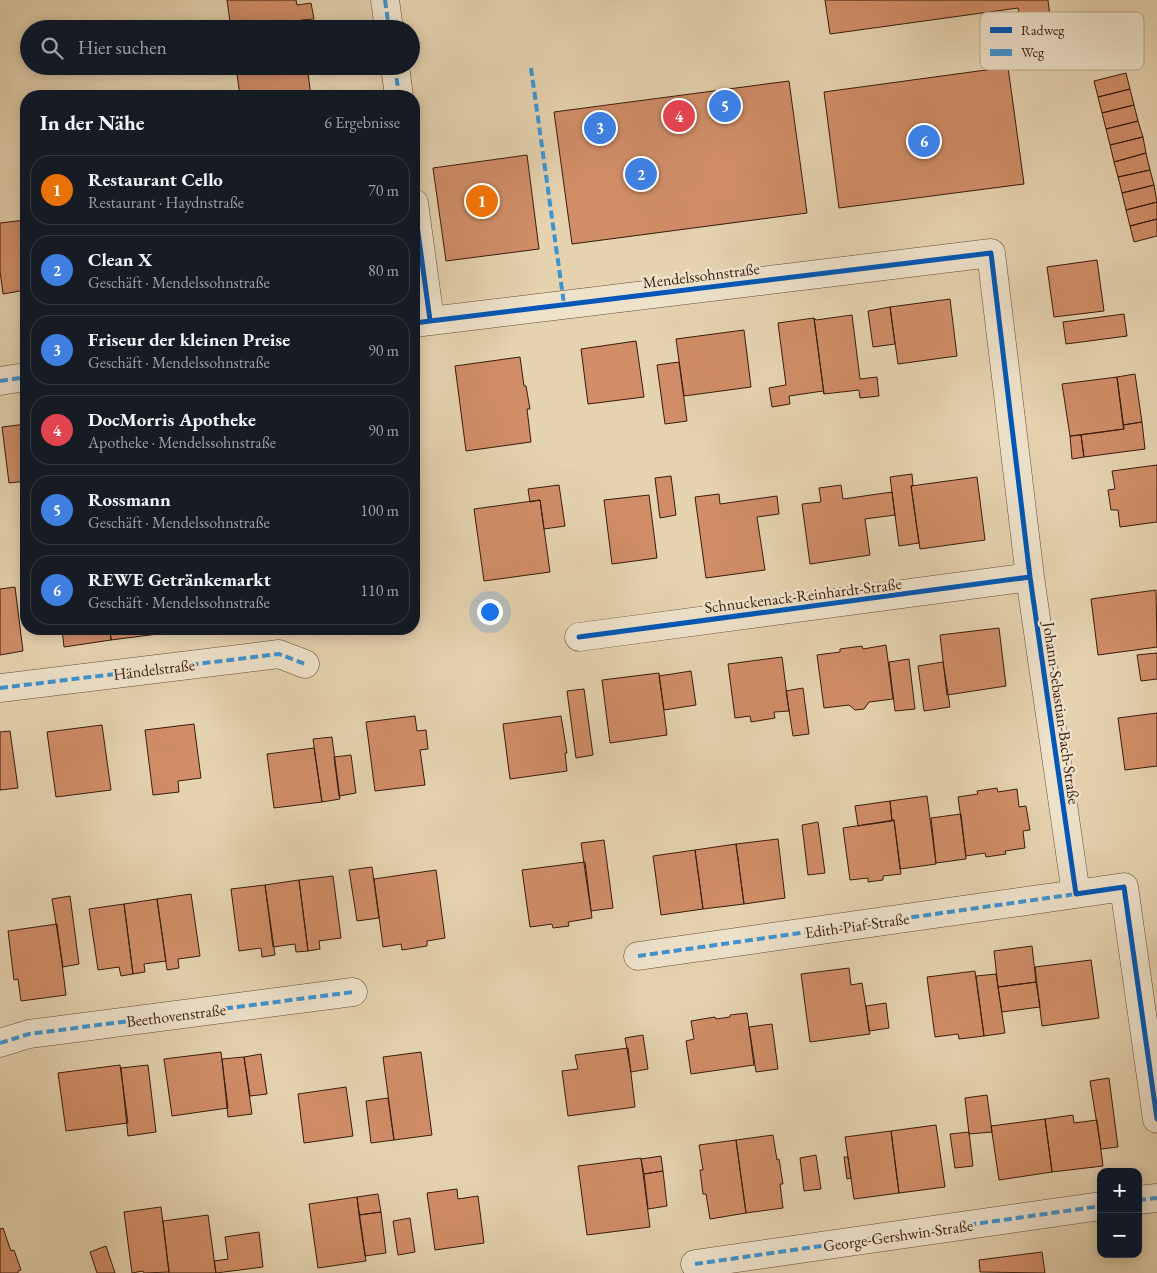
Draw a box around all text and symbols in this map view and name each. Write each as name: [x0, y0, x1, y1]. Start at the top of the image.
legend: [980, 12, 1144, 70]
search box: [20, 20, 420, 75]
text: Radweg: [1021, 21, 1065, 39]
icon: search: [38, 34, 66, 62]
text: Hier suchen: [78, 35, 167, 60]
text: Weg: [1021, 43, 1045, 61]
pin: 5: [709, 87, 741, 125]
pin: 4: [663, 97, 695, 135]
text: In der Nähe: [40, 109, 145, 136]
pin: 3: [584, 109, 616, 147]
text: 6 Ergebnisse: [324, 112, 400, 133]
pin: 6: [908, 122, 940, 160]
pin: 2: [625, 155, 657, 193]
text: Restaurant Cello: [88, 167, 223, 192]
text: 1: [53, 180, 61, 201]
text: 70 m: [368, 180, 399, 201]
pin: 1: [466, 182, 498, 220]
text: Restaurant · Haydnstraße: [88, 192, 244, 213]
text: Clean X: [88, 247, 152, 272]
street label: Mendelssohnstraße: [641, 258, 761, 293]
text: 2: [53, 260, 61, 281]
text: 80 m: [368, 260, 399, 281]
text: Geschäft · Mendelssohnstraße: [88, 272, 270, 293]
text: Friseur der kleinen Preise: [88, 327, 290, 352]
text: 3: [53, 340, 61, 361]
text: 90 m: [368, 340, 399, 361]
text: Geschäft · Mendelssohnstraße: [88, 352, 270, 373]
text: DocMorris Apotheke: [88, 407, 256, 432]
text: 4: [53, 420, 61, 441]
text: 90 m: [368, 420, 399, 441]
text: Apotheke · Mendelssohnstraße: [88, 432, 276, 453]
text: Rossmann: [88, 487, 171, 512]
text: 5: [53, 500, 61, 521]
text: 100 m: [360, 500, 399, 521]
text: Geschäft · Mendelssohnstraße: [88, 512, 270, 533]
text: REWE Getränkemarkt: [88, 567, 271, 592]
street label: Schnuckenack-Reinhardt-Straße: [703, 573, 903, 618]
text: 6: [53, 580, 61, 601]
text: 110 m: [360, 580, 399, 601]
text: Geschäft · Mendelssohnstraße: [88, 592, 270, 613]
your location: [477, 599, 503, 625]
street label: Johann-Sebastian-Bach-Straße: [1038, 619, 1085, 806]
street label: Händelstraße: [112, 654, 196, 685]
street label: Edith-Piaf-Straße: [803, 908, 911, 943]
street label: Beethovenstraße: [125, 999, 227, 1032]
map controls: [1097, 1168, 1142, 1258]
button: +: [1097, 1168, 1142, 1213]
button: −: [1097, 1213, 1142, 1258]
street label: George-Gershwin-Straße: [822, 1215, 974, 1256]

